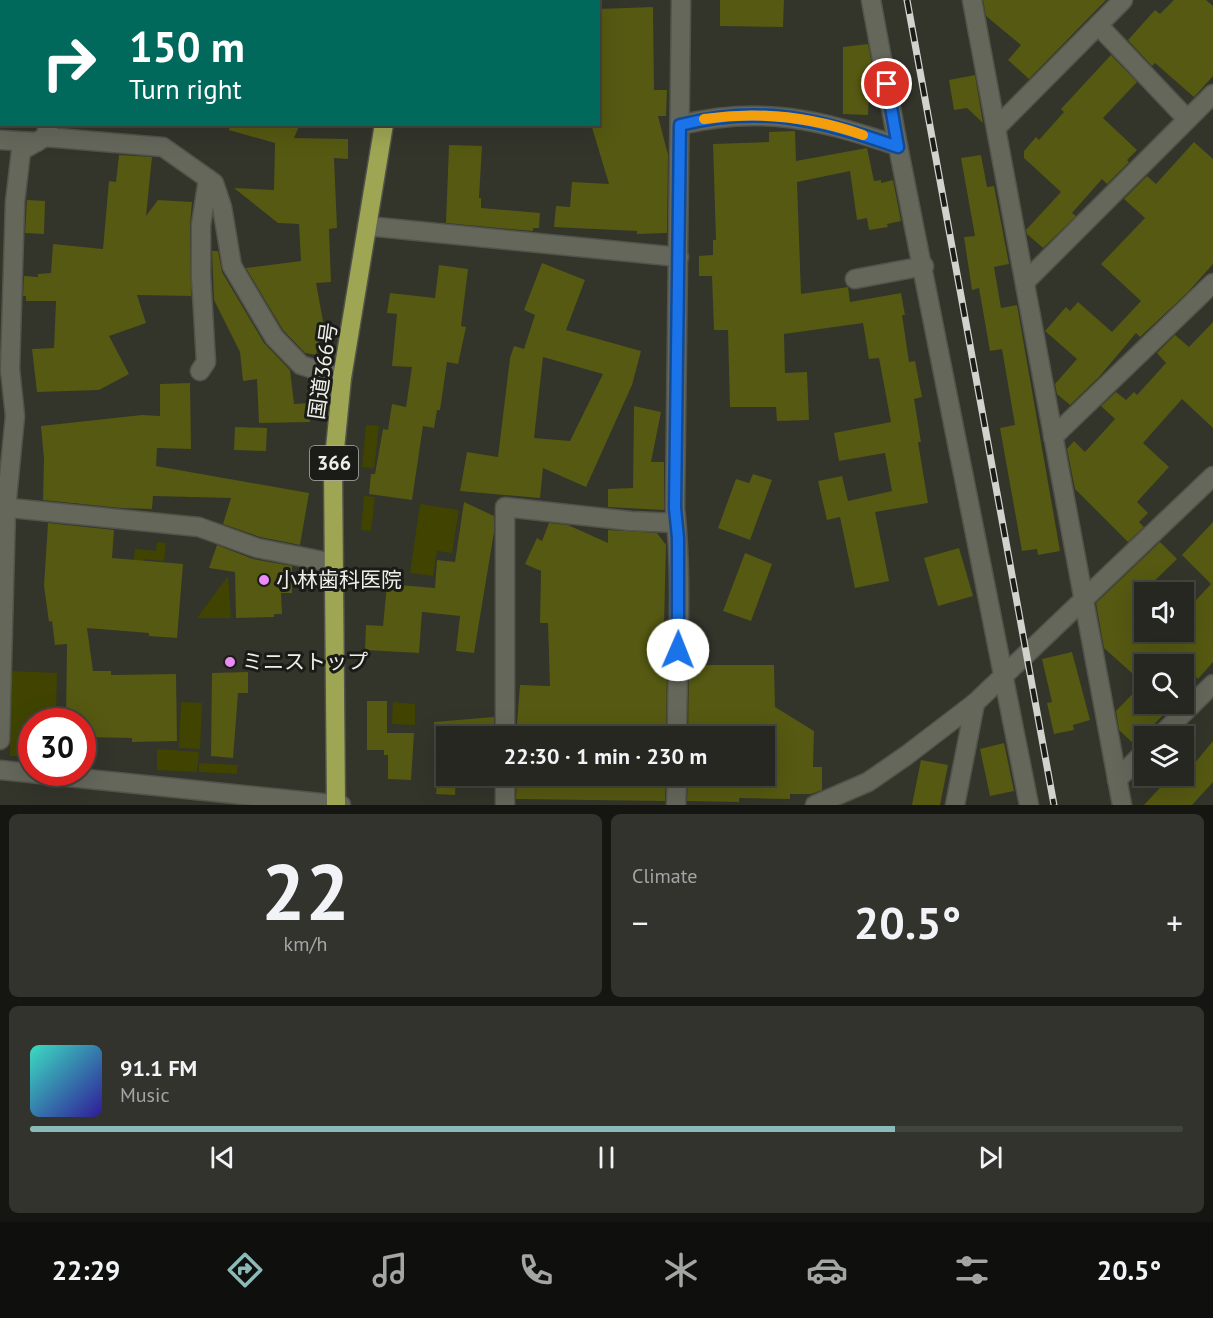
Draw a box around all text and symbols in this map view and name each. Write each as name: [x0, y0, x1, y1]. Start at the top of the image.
text: 150 m: [129, 19, 245, 74]
icon: right: [30, 24, 108, 102]
pin: [861, 58, 912, 109]
icon: arrive: [870, 67, 903, 100]
text: Turn right: [129, 72, 242, 106]
street label: 国道366号: [302, 321, 343, 421]
road number: 366: [310, 446, 358, 480]
place label: 小林歯科医院: [276, 566, 402, 593]
marker: 小林歯科医院: [257, 573, 271, 587]
map controls: [1134, 582, 1194, 786]
button: sound: [1134, 582, 1194, 642]
position arrow: [646, 618, 710, 682]
place label: ミニストップ: [242, 648, 368, 675]
button: search: [1134, 654, 1194, 714]
marker: ミニストップ: [223, 655, 237, 669]
speed limit sign: 30: [18, 708, 96, 786]
button: layers: [1134, 726, 1194, 786]
text: 22:30 · 1 min · 230 m: [504, 742, 707, 770]
text: 22: [261, 841, 350, 942]
text: Climate: [632, 863, 698, 889]
text: 20.5°: [854, 893, 961, 951]
text: −: [632, 901, 649, 944]
text: +: [1166, 901, 1183, 944]
text: km/h: [284, 931, 327, 957]
text: 91.1 FM: [120, 1054, 197, 1082]
text: Music: [120, 1082, 169, 1108]
icon: previous: [206, 1141, 239, 1174]
icon: pause: [590, 1141, 623, 1174]
icon: next: [974, 1141, 1007, 1174]
icon: directions: [224, 1249, 266, 1291]
icon: music: [369, 1249, 411, 1291]
icon: phone: [515, 1249, 557, 1291]
icon: climate: [660, 1249, 702, 1291]
icon: car: [806, 1249, 848, 1291]
icon: filters: [951, 1249, 993, 1291]
text: 22:29: [52, 1253, 120, 1287]
text: 20.5°: [1097, 1253, 1161, 1287]

